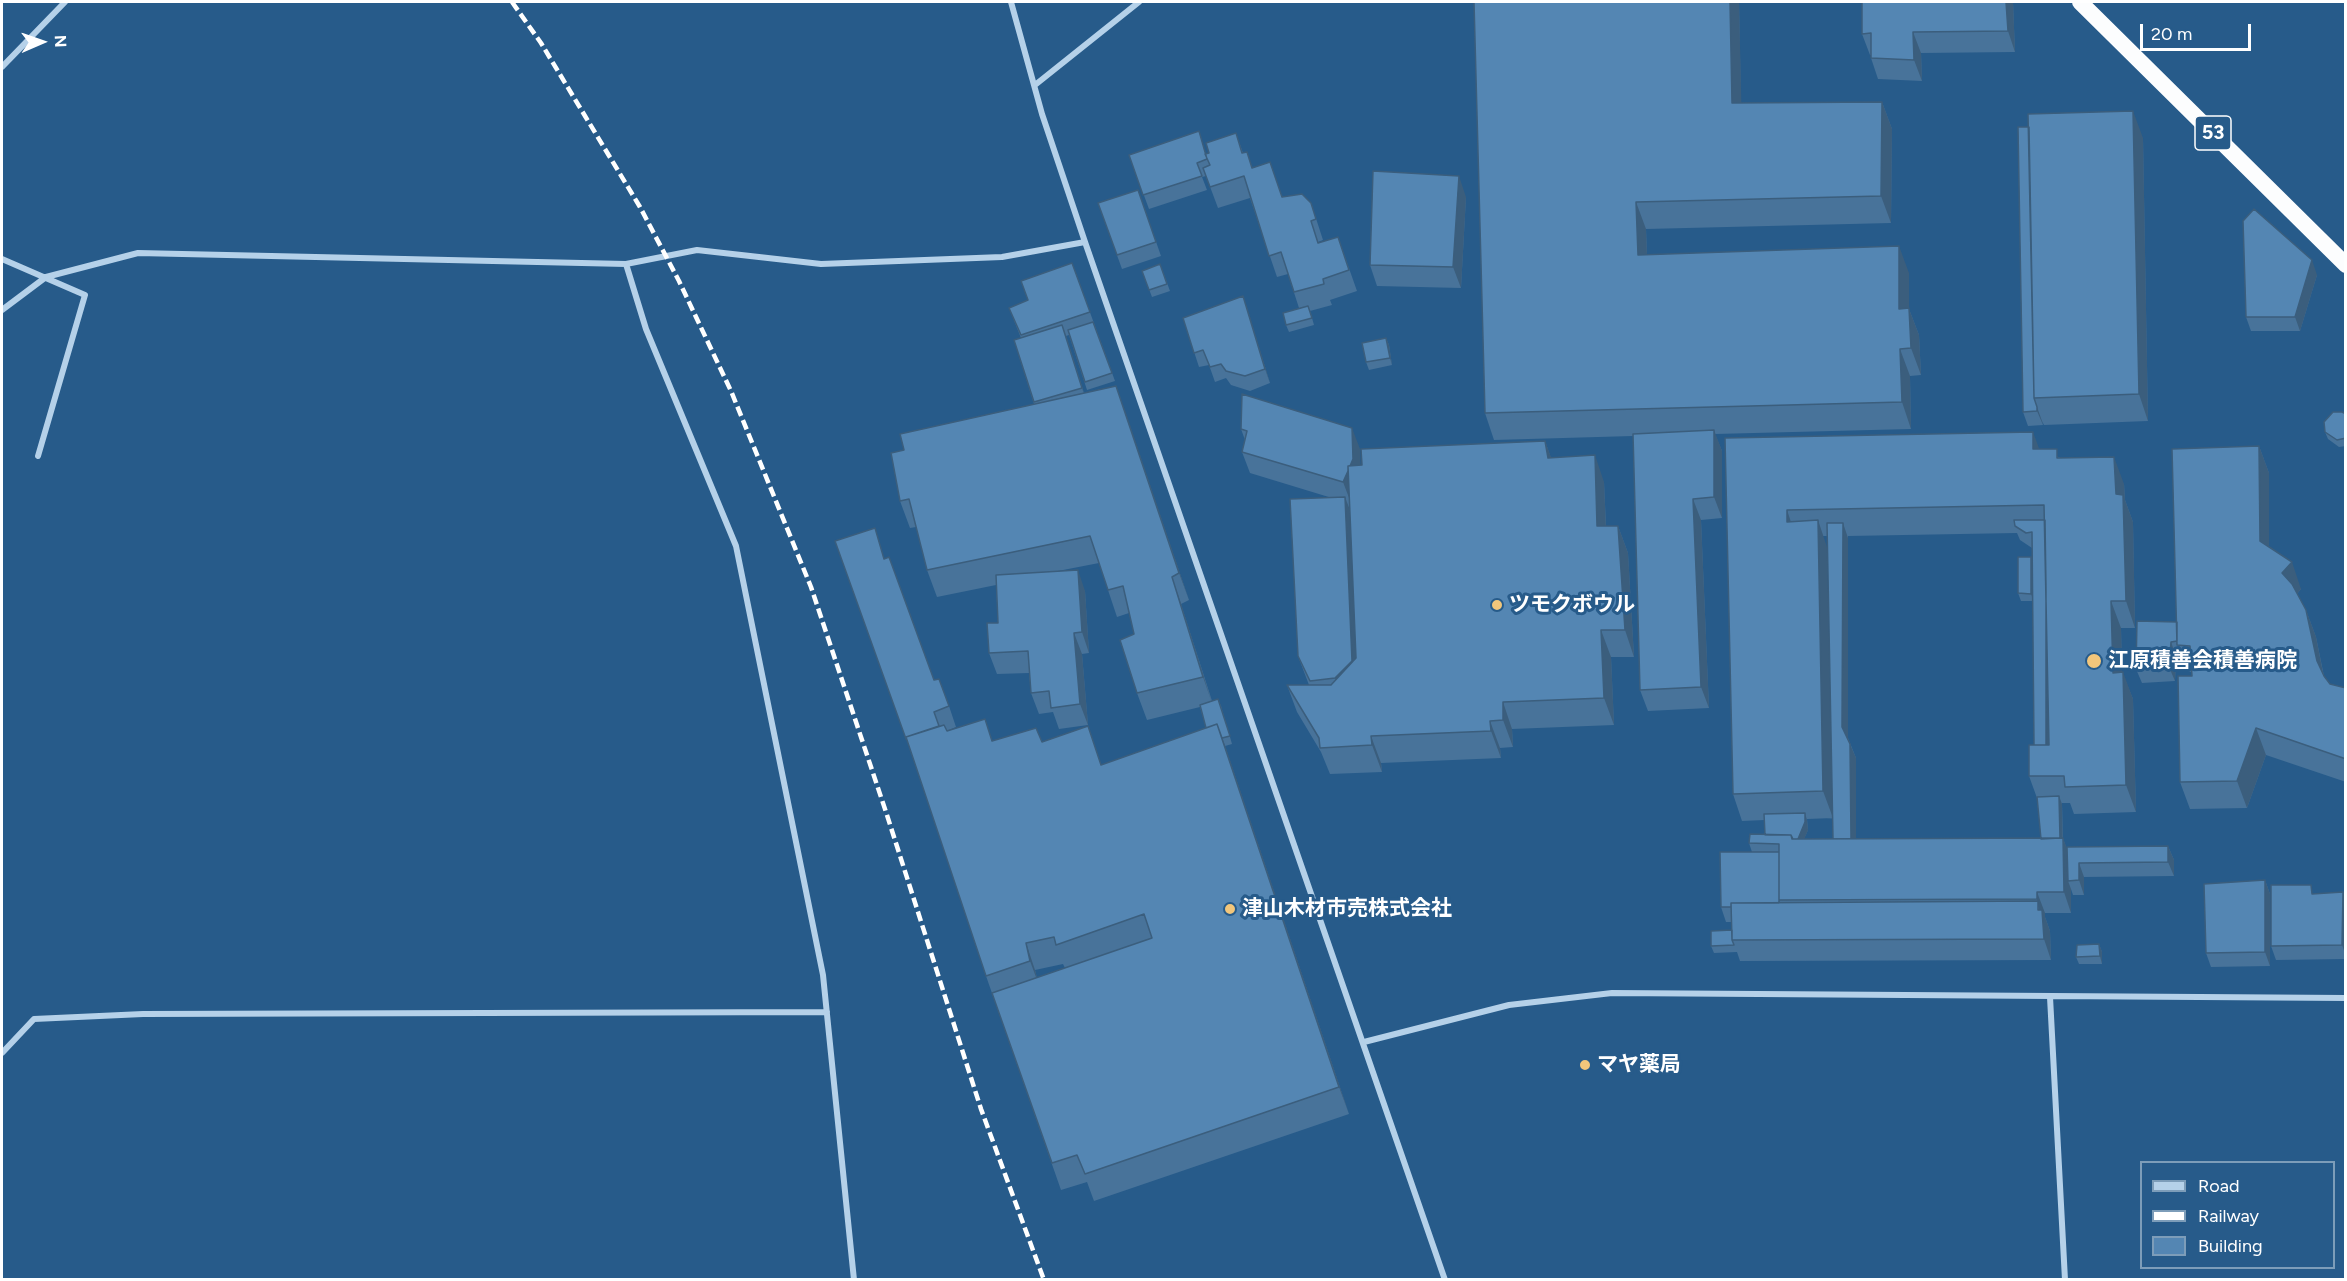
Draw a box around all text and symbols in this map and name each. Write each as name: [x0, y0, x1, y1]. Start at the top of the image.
north arrow: [12, 12, 72, 72]
scale bar: [2143, 12, 2254, 50]
text: 20 m: [2151, 23, 2192, 45]
text: N: [51, 35, 70, 48]
road number: 53: [2195, 116, 2231, 150]
place label: ツモクボウル: [1509, 592, 1635, 618]
marker: ツモクボウル: [1490, 598, 1504, 612]
place label: 江原積善会積善病院: [2108, 648, 2297, 674]
marker: 江原積善会積善病院: [2085, 652, 2103, 670]
place label: 津山木材市売株式会社: [1242, 896, 1452, 922]
marker: 津山木材市売株式会社: [1223, 902, 1237, 916]
place label: マヤ薬局: [1597, 1052, 1681, 1078]
marker: マヤ薬局: [1578, 1058, 1592, 1072]
legend: [2140, 1161, 2335, 1269]
text: Road: [2198, 1175, 2239, 1197]
text: Railway: [2198, 1205, 2259, 1227]
text: Building: [2198, 1235, 2263, 1257]

